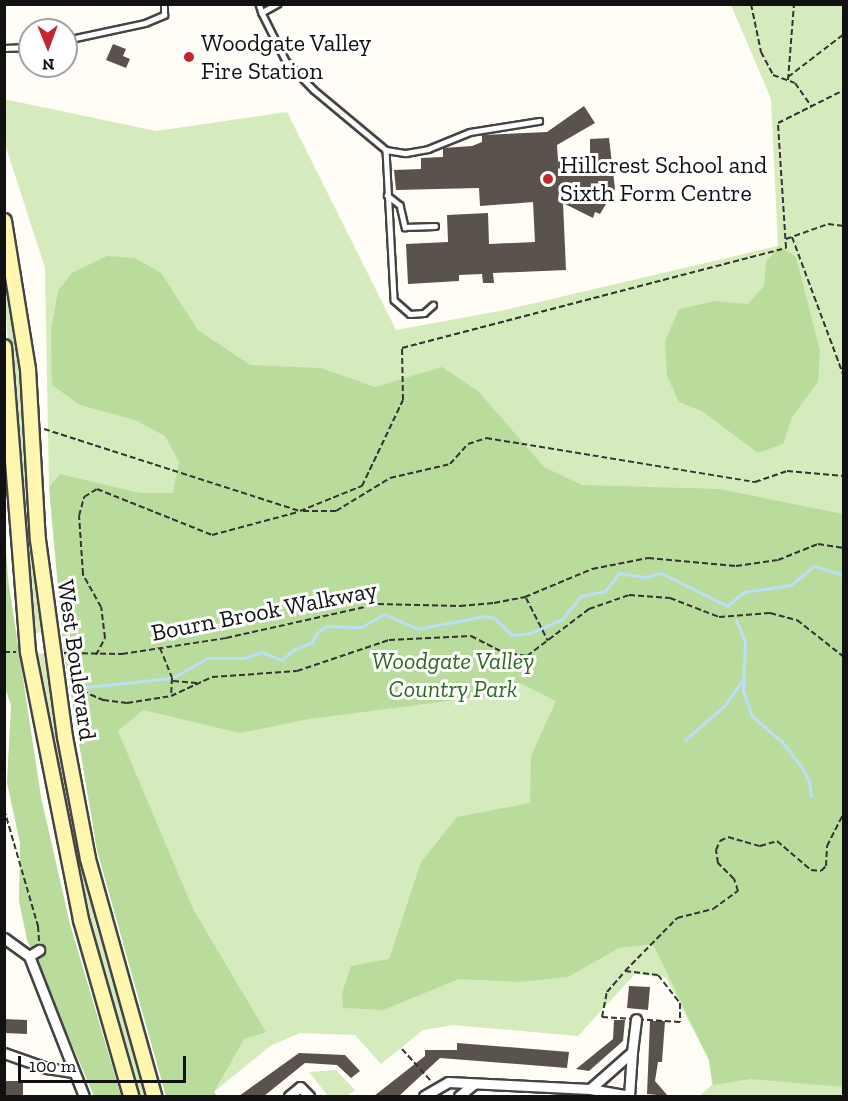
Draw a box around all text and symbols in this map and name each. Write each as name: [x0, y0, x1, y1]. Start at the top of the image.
north arrow: [18, 18, 78, 78]
place label: Woodgate Valley Fire Station: [201, 29, 372, 85]
marker: Woodgate Valley Fire Station: [182, 50, 196, 64]
text: N: [42, 55, 55, 74]
place label: Hillcrest School and Sixth Form Centre: [560, 151, 767, 207]
marker: Hillcrest School and Sixth Form Centre: [541, 172, 555, 186]
street label: Bourn Brook Walkway: [148, 575, 380, 647]
street label: West Boulevard: [51, 578, 103, 742]
park label: Woodgate Valley Country Park: [371, 647, 535, 703]
scale bar: [21, 1044, 189, 1082]
text: 100 m: [29, 1055, 76, 1077]

